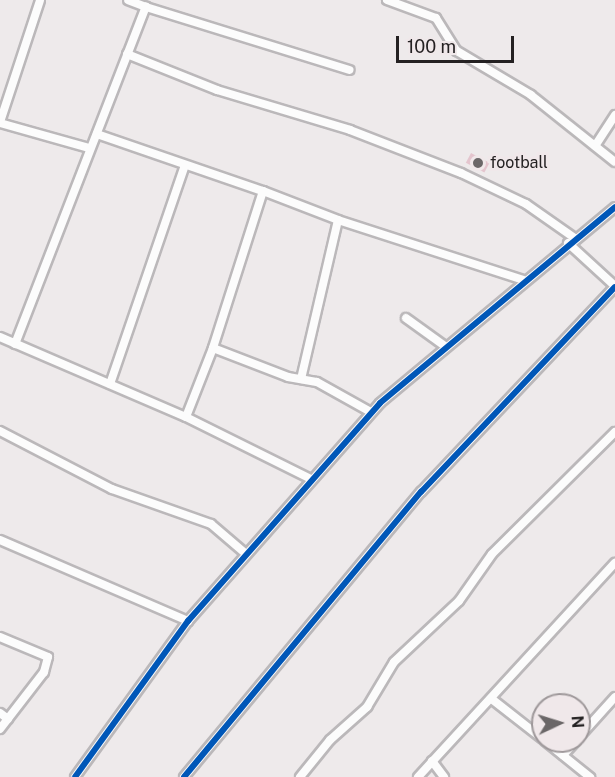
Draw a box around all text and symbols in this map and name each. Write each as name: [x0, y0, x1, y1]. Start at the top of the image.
scale bar: [399, 24, 518, 62]
text: 100 m: [407, 36, 456, 57]
place label: football: [490, 153, 548, 173]
marker: football: [471, 156, 485, 170]
north arrow: [531, 693, 591, 753]
text: N: [568, 715, 587, 729]

